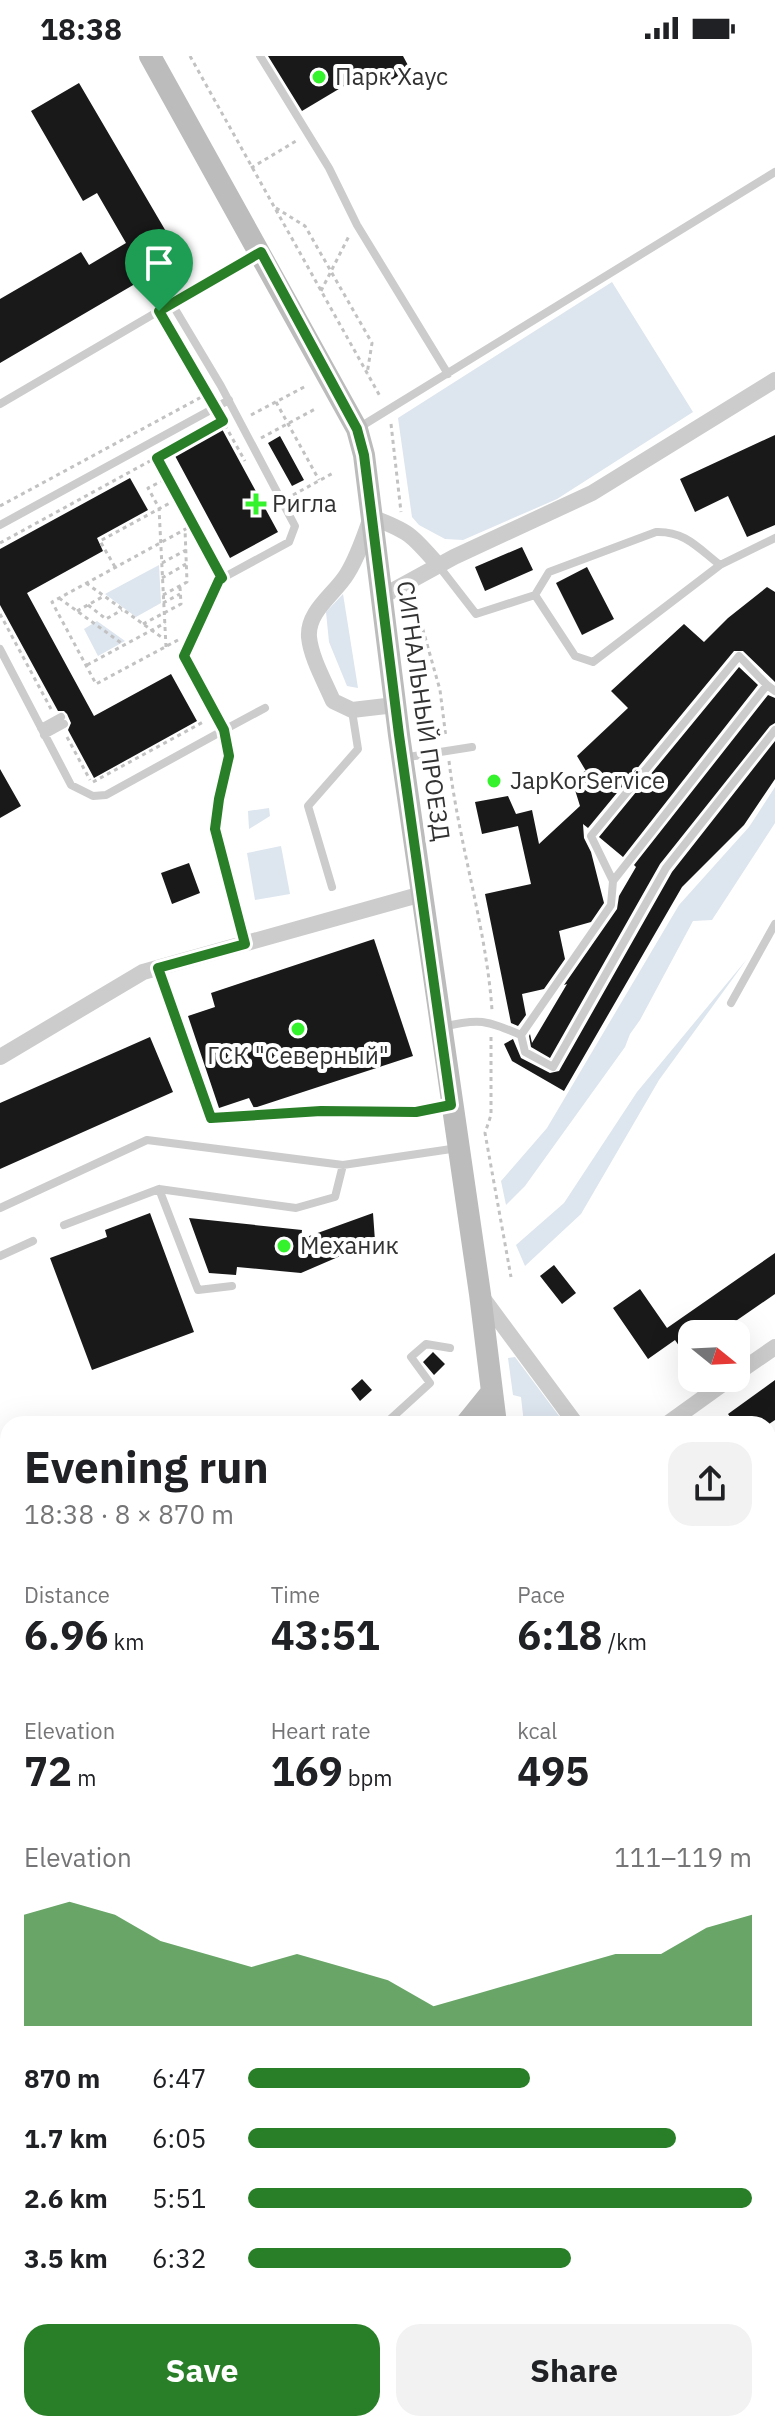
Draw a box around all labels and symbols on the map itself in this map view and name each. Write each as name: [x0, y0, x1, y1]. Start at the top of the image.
place label: Парк Хаус: [335, 60, 448, 92]
marker: Парк Хаус: [310, 68, 328, 86]
pin: [125, 229, 193, 311]
place label: Ригла: [272, 487, 337, 519]
marker: Ригла: [247, 495, 265, 513]
street label: СИГНАЛЬНЫЙ ПРОЕЗД: [390, 579, 458, 843]
place label: JapKorService: [510, 764, 665, 796]
marker: JapKorService: [485, 772, 503, 790]
marker: ГСК "Северный": [289, 1020, 307, 1038]
place label: ГСК "Северный": [207, 1039, 389, 1071]
place label: Механик: [300, 1229, 399, 1261]
marker: Механик: [275, 1237, 293, 1255]
north arrow: [678, 1320, 750, 1392]

